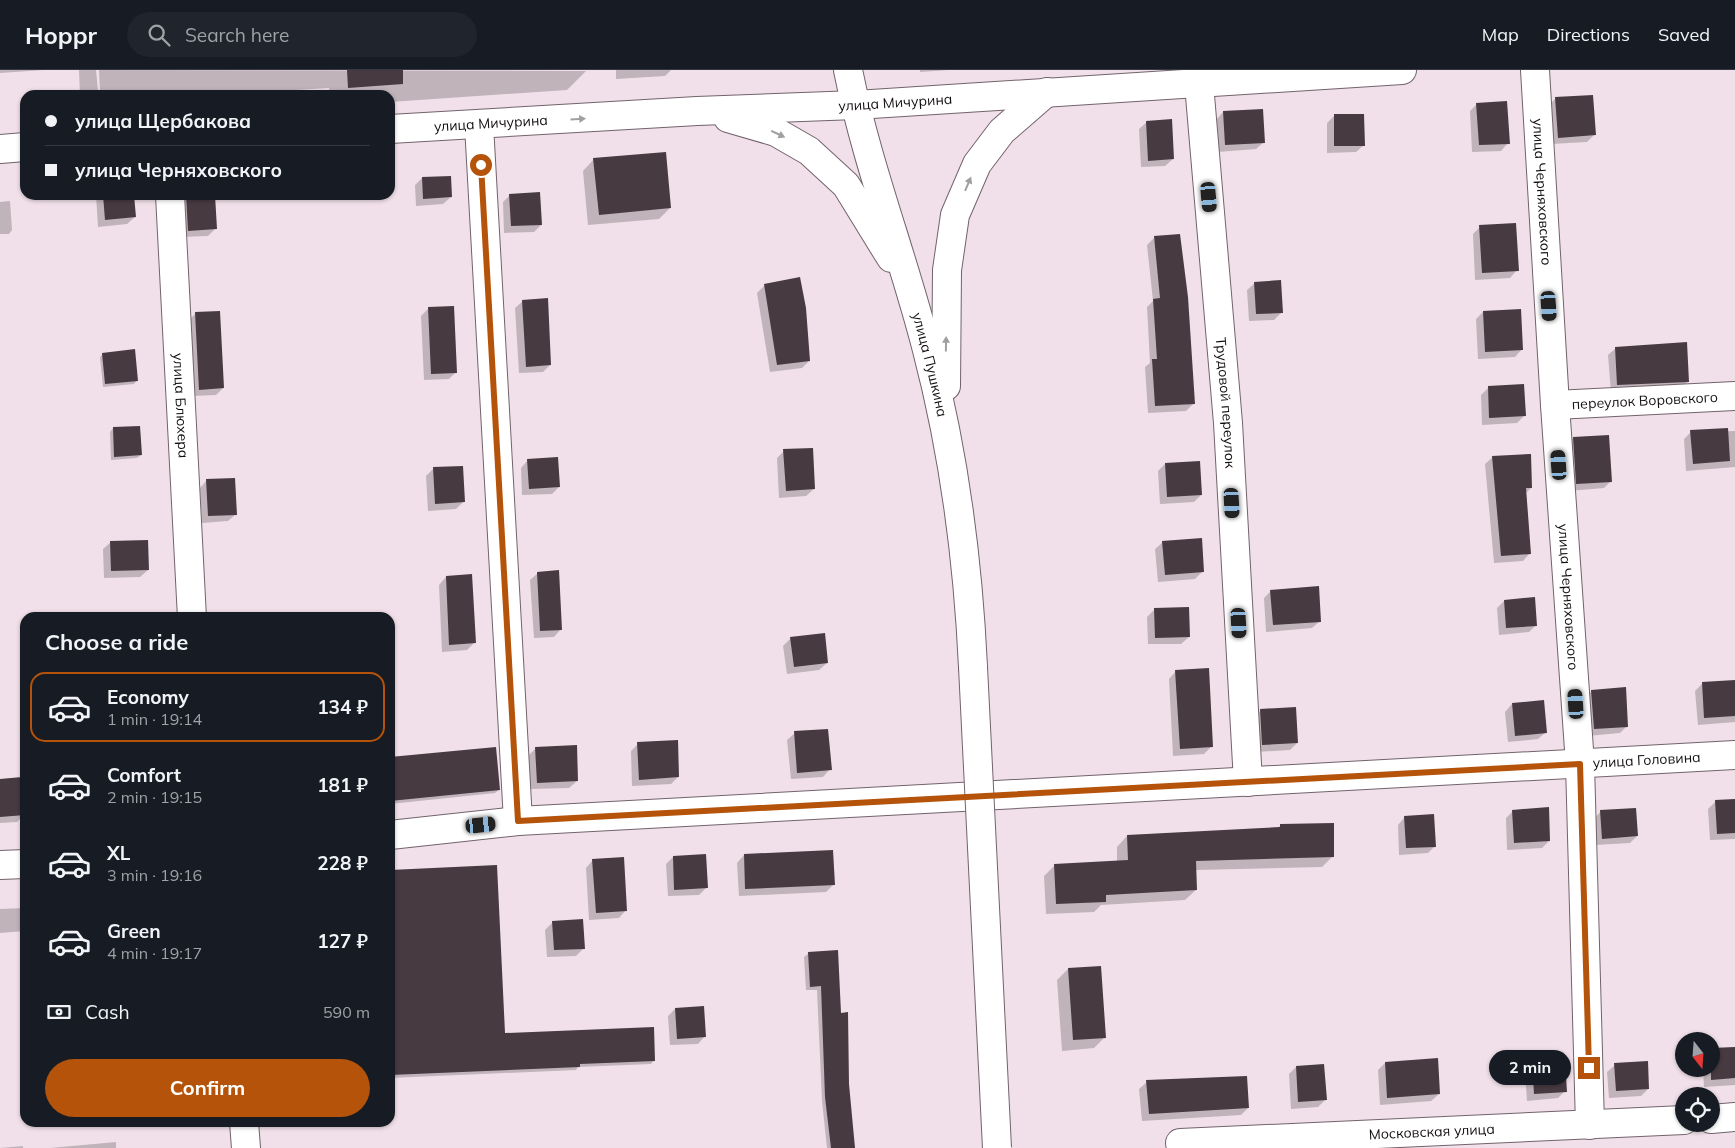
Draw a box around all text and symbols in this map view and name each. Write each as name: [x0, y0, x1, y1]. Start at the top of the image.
search box: [127, 12, 477, 57]
text: Hoppr: [25, 20, 97, 50]
icon: search: [145, 21, 173, 49]
text: Search here: [185, 23, 289, 47]
text: Map: [1482, 23, 1519, 46]
text: Directions: [1547, 23, 1630, 46]
text: Saved: [1658, 23, 1710, 46]
street label: улица Мичурина: [838, 90, 953, 115]
text: улица Щербакова: [75, 109, 251, 133]
street label: улица Мичурина: [433, 111, 548, 135]
one-way arrow: [571, 114, 587, 122]
street label: улица Черняховского: [1529, 118, 1556, 266]
one-way arrow: [771, 130, 785, 138]
route start: [470, 154, 492, 176]
text: улица Черняховского: [75, 158, 282, 182]
one-way arrow: [964, 176, 972, 191]
car: [1200, 181, 1217, 213]
car: [1540, 291, 1557, 321]
street label: улица Пушкина: [908, 310, 951, 419]
one-way arrow: [943, 335, 951, 351]
street label: Трудовой переулок: [1212, 337, 1240, 469]
street label: улица Блюхера: [169, 353, 193, 459]
street label: переулок Воровского: [1571, 388, 1718, 413]
car: [1550, 450, 1567, 480]
car: [1223, 488, 1240, 518]
street label: улица Черняховского: [1554, 523, 1582, 671]
car: [1230, 608, 1247, 638]
text: Choose a ride: [45, 628, 188, 656]
icon: car: [47, 685, 92, 730]
text: Economy: [107, 685, 189, 709]
car: [1567, 689, 1584, 719]
text: 134 ₽: [317, 695, 368, 719]
text: 1 min · 19:14: [107, 709, 202, 729]
street label: улица Головина: [1592, 748, 1701, 772]
icon: car: [47, 763, 92, 808]
text: Comfort: [107, 763, 181, 787]
text: 181 ₽: [317, 773, 368, 797]
text: 2 min · 19:15: [107, 787, 202, 807]
car: [465, 816, 496, 834]
icon: car: [47, 841, 92, 886]
text: XL: [107, 841, 130, 865]
text: 228 ₽: [317, 851, 368, 875]
text: 3 min · 19:16: [107, 865, 202, 885]
icon: car: [47, 919, 92, 964]
text: Green: [107, 919, 161, 943]
text: 127 ₽: [317, 929, 368, 953]
text: 4 min · 19:17: [107, 943, 202, 963]
icon: cash: [45, 998, 73, 1026]
text: Cash: [85, 1000, 130, 1024]
text: 590 m: [323, 1002, 370, 1022]
north arrow: [1675, 1032, 1720, 1078]
map controls: [1675, 1032, 1720, 1132]
callout: 2 min: [1489, 1050, 1572, 1086]
text: 2 min: [1509, 1057, 1551, 1077]
route end: [1578, 1057, 1600, 1079]
button: Confirm: [45, 1059, 370, 1117]
button: locate: [1675, 1087, 1720, 1132]
street label: Московская улица: [1368, 1120, 1495, 1143]

